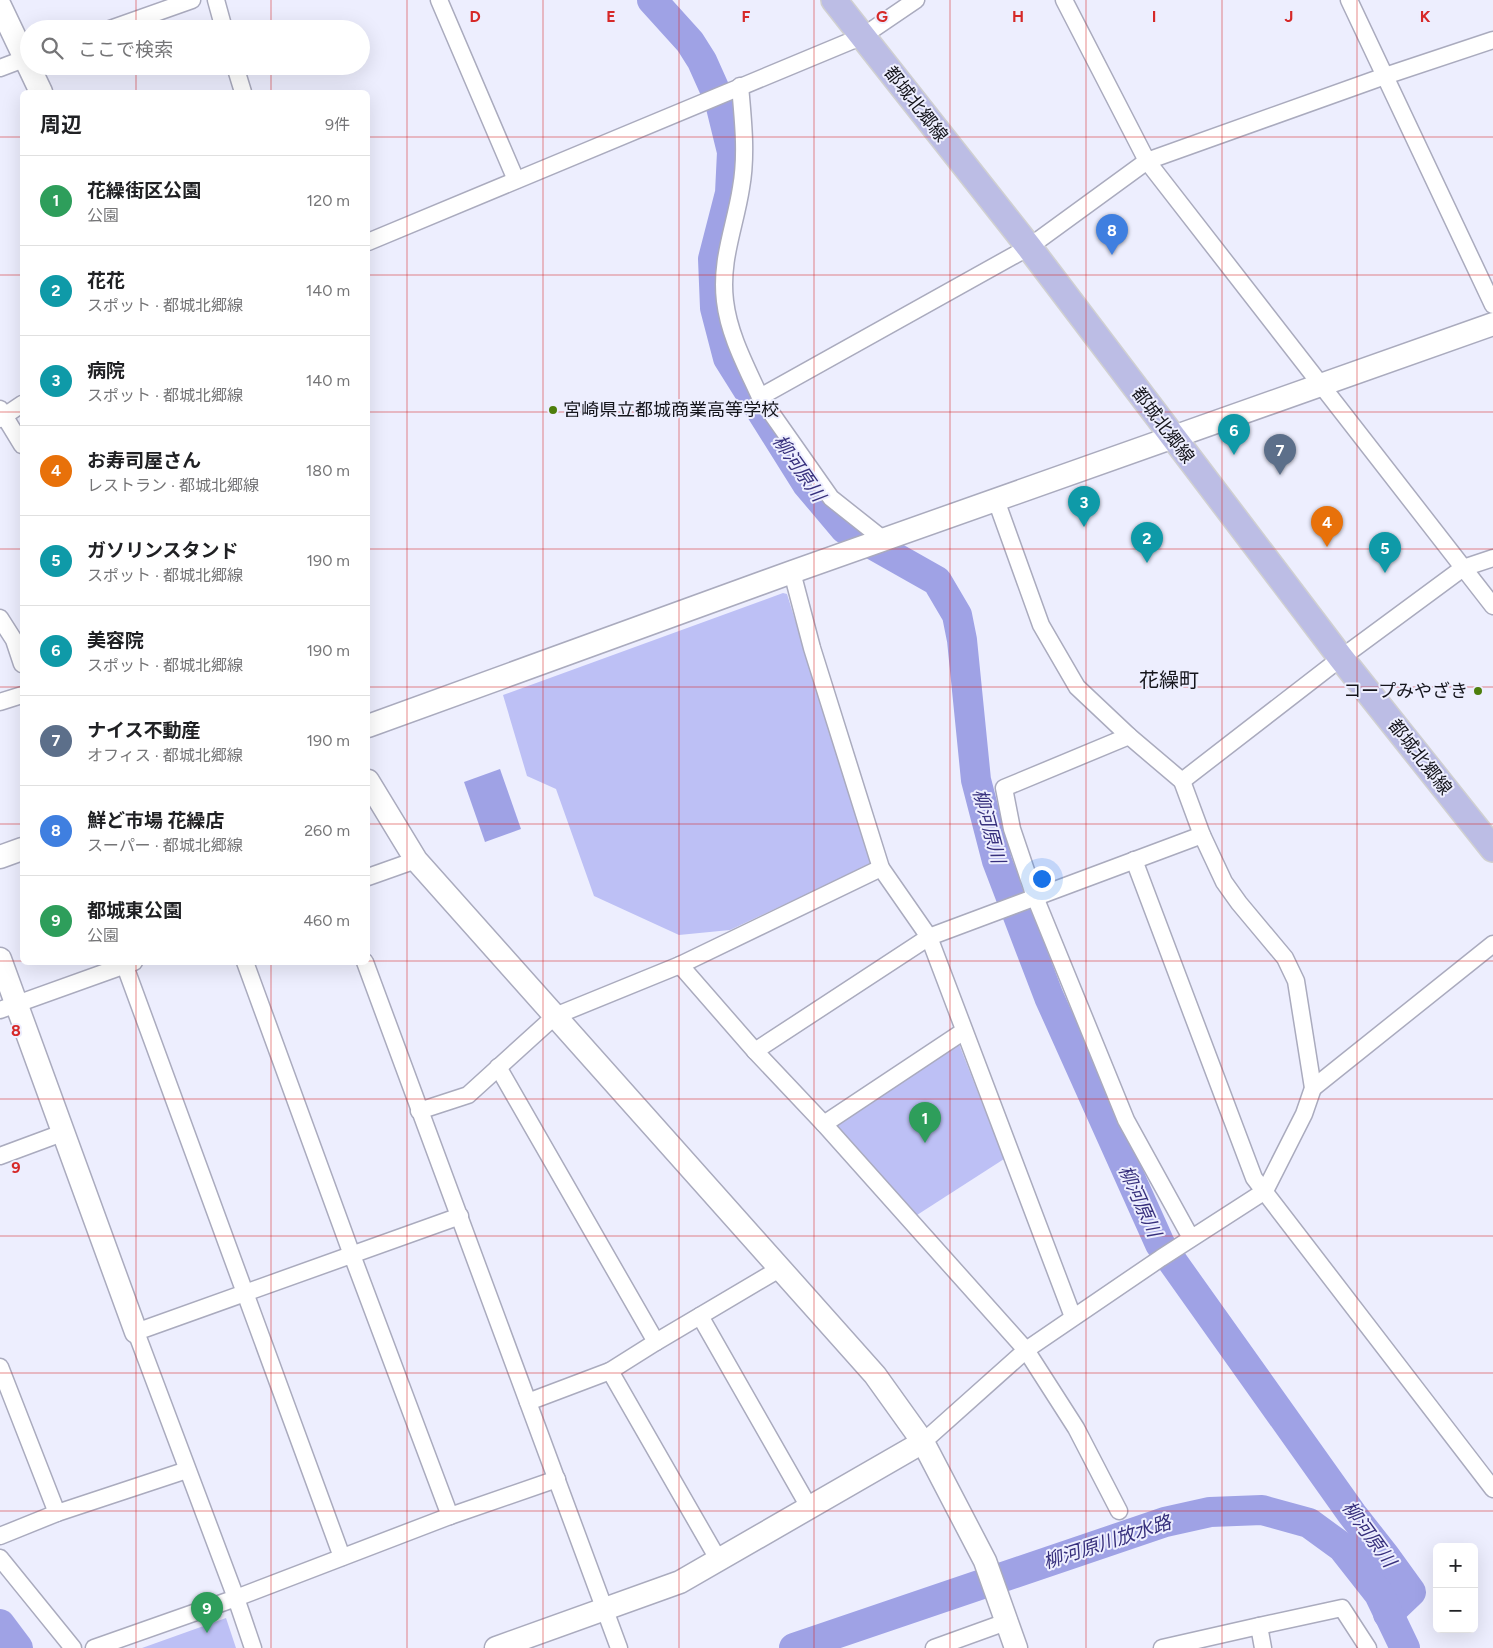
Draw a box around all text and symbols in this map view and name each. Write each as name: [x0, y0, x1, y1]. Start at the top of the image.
text: D: [469, 7, 481, 26]
text: E: [606, 7, 616, 26]
text: F: [742, 7, 751, 26]
text: G: [876, 7, 888, 26]
text: H: [1012, 7, 1024, 26]
text: I: [1152, 7, 1156, 26]
text: J: [1285, 7, 1293, 26]
text: K: [1420, 7, 1431, 26]
search box: [20, 20, 370, 75]
icon: search: [38, 34, 66, 62]
text: ここで検索: [78, 38, 173, 61]
street label: 都城北郷線: [880, 62, 952, 146]
text: 周辺: [40, 112, 82, 137]
text: 9件: [325, 115, 350, 134]
text: 花繰街区公園: [87, 179, 201, 202]
text: 1: [53, 191, 59, 210]
text: 120 m: [307, 191, 350, 210]
text: 公園: [87, 206, 119, 225]
pin: 8: [1096, 214, 1128, 255]
text: 花花: [87, 269, 125, 292]
text: 2: [51, 281, 61, 300]
text: 140 m: [306, 281, 350, 300]
text: スポット · 都城北郷線: [87, 296, 243, 315]
text: 病院: [87, 359, 125, 382]
text: 3: [52, 371, 60, 390]
text: 140 m: [306, 371, 350, 390]
street label: 都城北郷線: [1127, 382, 1199, 468]
text: スポット · 都城北郷線: [87, 386, 243, 405]
place label: 宮崎県立都城商業高等学校: [563, 399, 779, 421]
marker: 宮崎県立都城商業高等学校: [547, 404, 559, 416]
pin: 6: [1218, 414, 1250, 455]
water label: 柳河原川: [768, 430, 831, 507]
pin: 7: [1264, 434, 1296, 475]
text: お寿司屋さん: [87, 449, 201, 472]
text: 4: [51, 461, 61, 480]
text: 180 m: [306, 461, 350, 480]
text: レストラン · 都城北郷線: [87, 476, 259, 495]
pin: 3: [1068, 486, 1100, 527]
pin: 4: [1311, 506, 1343, 547]
pin: 2: [1131, 522, 1163, 563]
pin: 5: [1369, 532, 1401, 573]
text: ガソリンスタンド: [87, 539, 239, 562]
text: 5: [51, 551, 61, 570]
text: 190 m: [307, 551, 350, 570]
text: スポット · 都城北郷線: [87, 566, 243, 585]
text: 美容院: [87, 629, 144, 652]
text: 6: [51, 641, 61, 660]
text: 190 m: [307, 641, 350, 660]
text: スポット · 都城北郷線: [87, 656, 243, 675]
district label: 花繰町: [1139, 668, 1199, 692]
place label: コープみやざき: [1343, 680, 1468, 702]
marker: コープみやざき: [1472, 685, 1484, 697]
street label: 都城北郷線: [1384, 715, 1456, 799]
text: ナイス不動産: [87, 719, 200, 742]
text: 7: [52, 731, 60, 750]
text: 190 m: [307, 731, 350, 750]
text: オフィス · 都城北郷線: [87, 746, 243, 765]
water label: 柳河原川: [968, 786, 1010, 868]
text: 鮮ど市場 花繰店: [87, 809, 225, 832]
text: 8: [51, 821, 61, 840]
text: 260 m: [304, 821, 350, 840]
text: スーパー · 都城北郷線: [87, 836, 243, 855]
your location: [1029, 866, 1055, 892]
text: 都城東公園: [87, 899, 182, 922]
text: 9: [51, 911, 61, 930]
text: 460 m: [303, 911, 350, 930]
text: 公園: [87, 926, 119, 945]
text: 8: [11, 1021, 21, 1040]
pin: 1: [909, 1102, 941, 1143]
text: 9: [11, 1158, 21, 1177]
water label: 柳河原川: [1114, 1162, 1167, 1242]
water label: 柳河原川: [1337, 1496, 1402, 1573]
water label: 柳河原川放水路: [1040, 1510, 1176, 1573]
map controls: [1433, 1543, 1478, 1633]
button: +: [1433, 1543, 1478, 1588]
button: −: [1433, 1588, 1478, 1633]
pin: 9: [191, 1592, 223, 1633]

